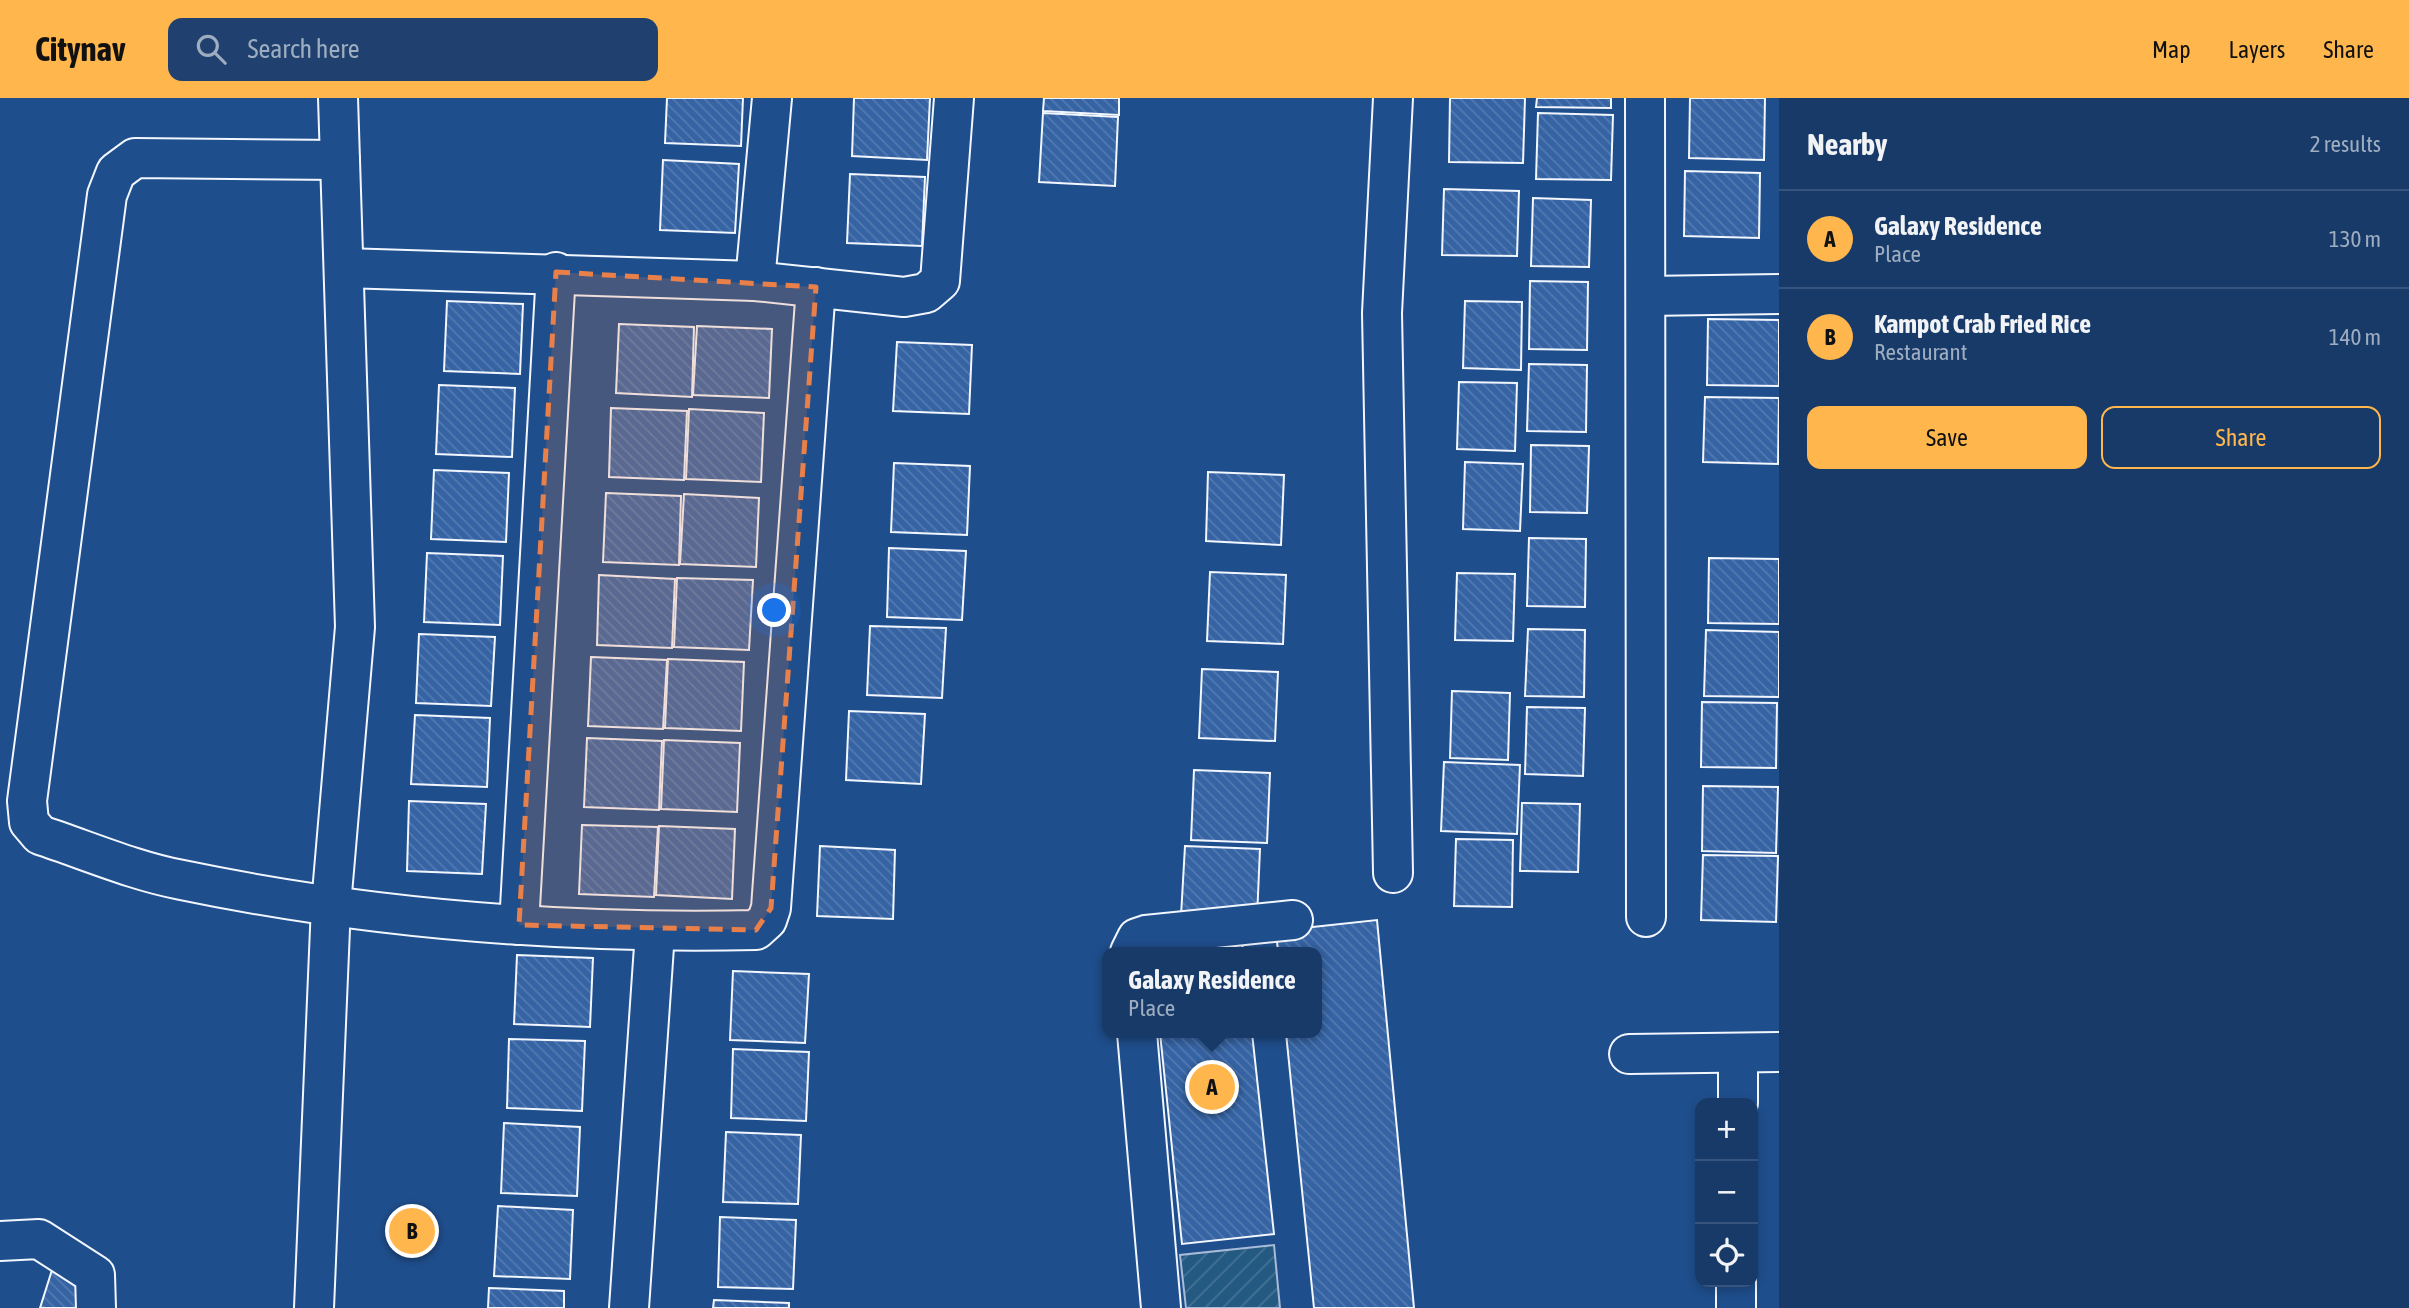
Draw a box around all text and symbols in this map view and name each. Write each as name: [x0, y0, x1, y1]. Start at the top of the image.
search box: [168, 18, 658, 81]
text: Citynav: [35, 30, 126, 68]
icon: search: [192, 30, 230, 68]
text: Search here: [248, 34, 360, 64]
text: Map: [2152, 36, 2191, 63]
text: Layers: [2229, 36, 2285, 63]
text: Share: [2323, 36, 2374, 63]
text: Nearby: [1807, 127, 1887, 161]
text: 2 results: [2310, 131, 2381, 157]
text: Galaxy Residence: [1874, 211, 2042, 241]
text: A: [1824, 226, 1836, 252]
text: 130 m: [2329, 226, 2381, 252]
text: Place: [1874, 241, 1921, 267]
text: Kampot Crab Fried Rice: [1874, 309, 2091, 339]
text: B: [1825, 324, 1835, 350]
text: 140 m: [2329, 324, 2381, 350]
text: Restaurant: [1874, 339, 1967, 365]
button: Save: [1807, 406, 2087, 469]
button: Share: [2101, 406, 2381, 469]
your location: [757, 593, 791, 627]
popup: [1102, 947, 1322, 1038]
text: Galaxy Residence: [1128, 965, 1296, 995]
text: Place: [1128, 995, 1175, 1021]
pin: A: [1189, 1061, 1235, 1113]
map controls: [1695, 1098, 1758, 1287]
button: +: [1695, 1098, 1758, 1161]
button: −: [1695, 1161, 1758, 1224]
pin: B: [389, 1205, 435, 1257]
button: locate: [1695, 1224, 1758, 1287]

